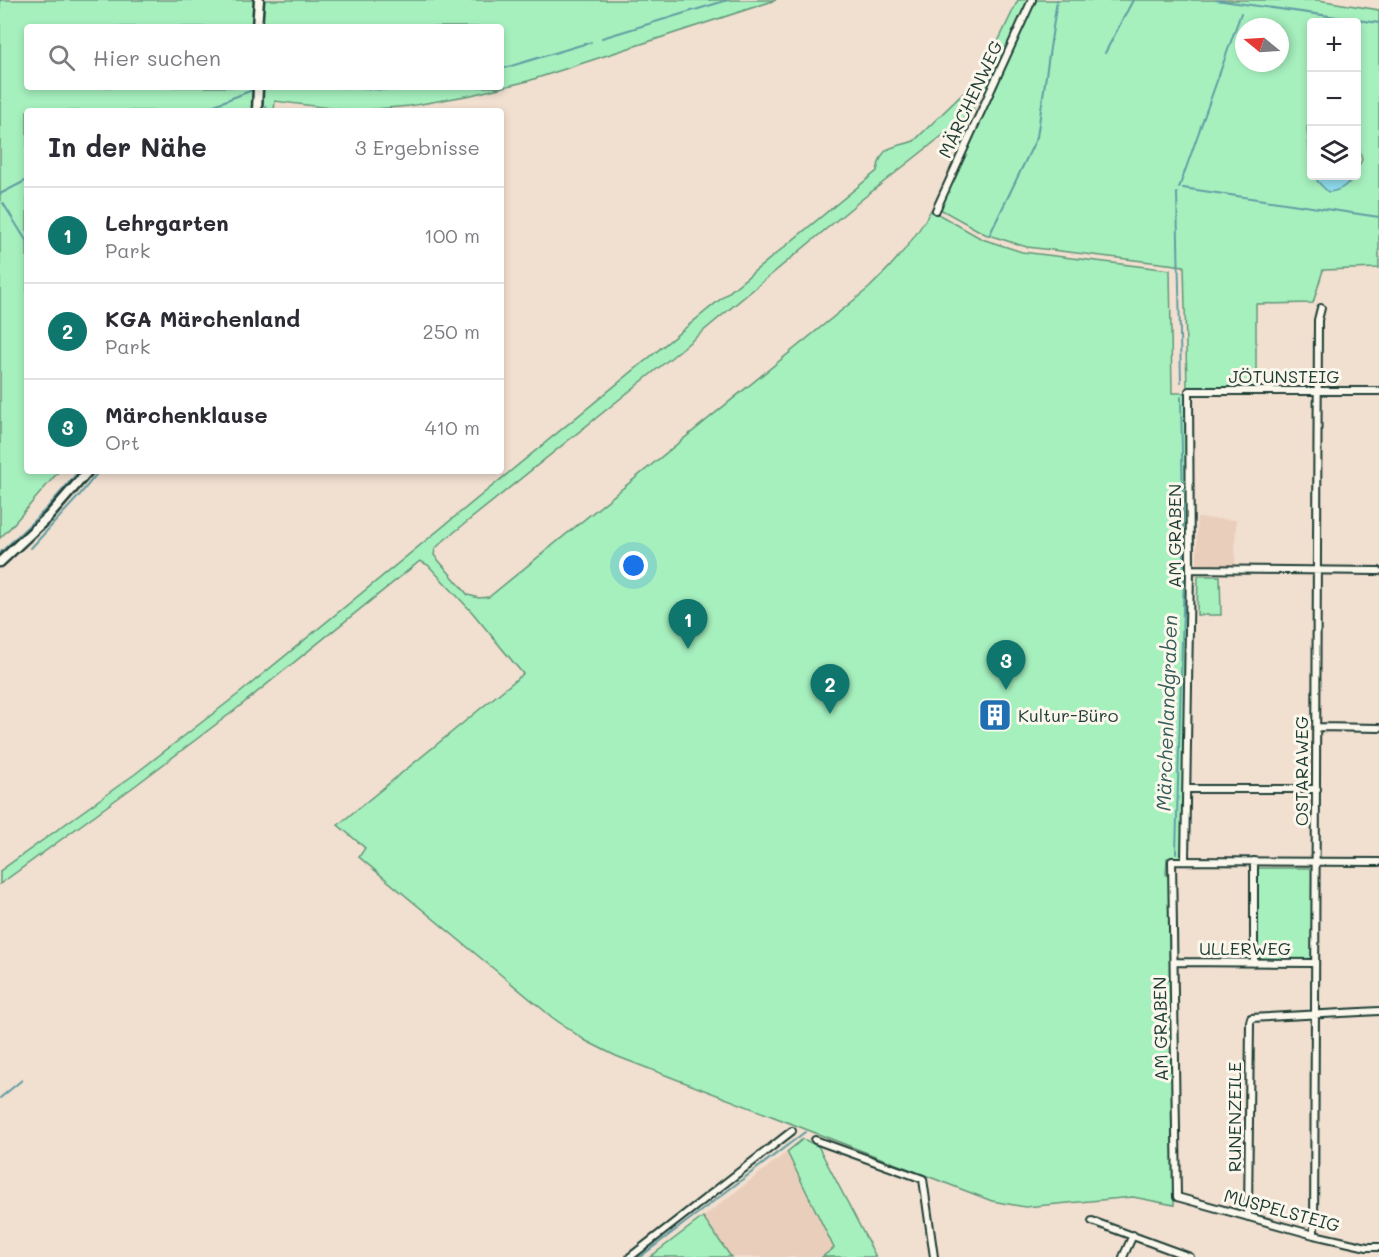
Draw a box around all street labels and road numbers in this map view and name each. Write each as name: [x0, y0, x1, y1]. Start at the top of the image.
street label: MÄRCHENWEG: [932, 36, 1008, 162]
street label: JÖTUNSTEIG: [1228, 364, 1340, 388]
street label: AM GRABEN: [1162, 484, 1186, 588]
street label: OSTARAWEG: [1289, 716, 1313, 826]
street label: ULLERWEG: [1199, 936, 1291, 960]
street label: AM GRABEN: [1147, 976, 1173, 1082]
street label: RUNENZEILE: [1222, 1062, 1246, 1172]
street label: MUSPELSTEIG: [1221, 1183, 1343, 1237]

